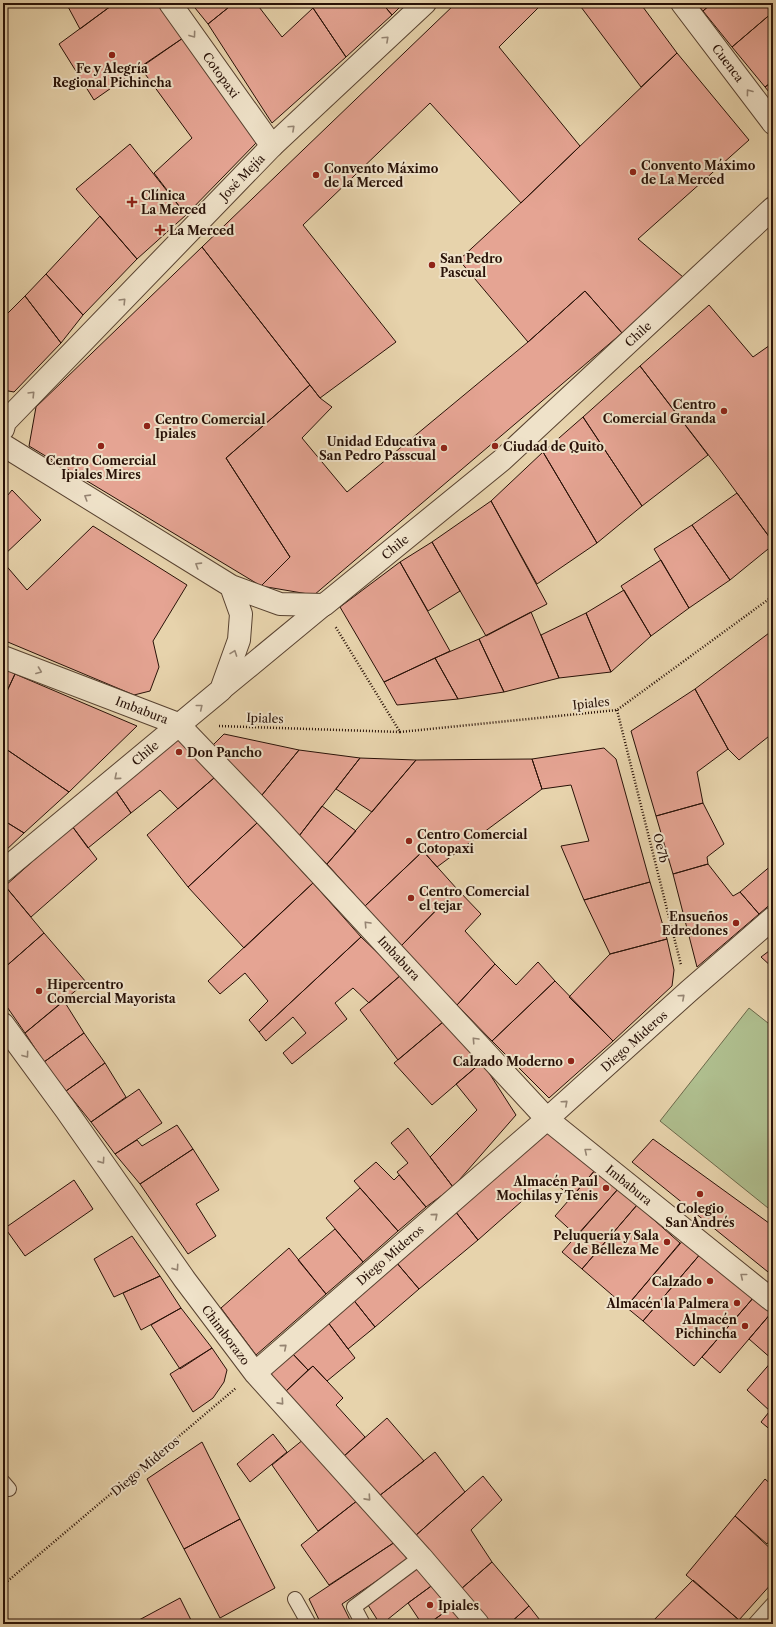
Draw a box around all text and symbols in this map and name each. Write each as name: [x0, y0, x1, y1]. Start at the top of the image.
one-way arrow: [188, 30, 195, 37]
one-way arrow: [382, 37, 389, 44]
street label: Cuenca: [709, 41, 747, 85]
street label: Cotopaxi: [199, 49, 243, 101]
marker: Fe y Alegría Regional Pichincha: [107, 50, 117, 60]
place label: Fe y Alegría Regional Pichincha: [52, 61, 173, 90]
one-way arrow: [747, 89, 754, 96]
one-way arrow: [287, 125, 295, 133]
street label: José Mejía: [215, 150, 268, 205]
place label: Convento Máximo de La Merced: [641, 158, 756, 187]
place label: Convento Máximo de la Merced: [324, 161, 439, 190]
marker: Convento Máximo de La Merced: [628, 167, 638, 177]
marker: Convento Máximo de la Merced: [311, 170, 321, 180]
place label: Clínica La Merced: [141, 188, 206, 217]
marker: Clínica La Merced: [126, 196, 138, 208]
place label: La Merced: [169, 223, 234, 238]
marker: La Merced: [154, 224, 166, 236]
place label: San Pedro Pascual: [440, 251, 503, 280]
marker: San Pedro Pascual: [427, 260, 437, 270]
one-way arrow: [118, 298, 125, 306]
street label: Chile: [622, 318, 655, 350]
one-way arrow: [27, 391, 35, 399]
place label: Centro Comercial Granda: [603, 397, 717, 426]
marker: Centro Comercial Granda: [719, 406, 729, 416]
place label: Centro Comercial Ipiales: [155, 412, 265, 441]
marker: Centro Comercial Ipiales: [142, 421, 152, 431]
place label: Unidad Educativa San Pedro Passcual: [319, 434, 437, 463]
place label: Ciudad de Quito: [503, 439, 604, 454]
marker: Centro Comercial Ipiales Mires: [96, 441, 106, 451]
marker: Ciudad de Quito: [490, 441, 500, 451]
marker: Unidad Educativa San Pedro Passcual: [439, 443, 449, 453]
place label: Centro Comercial Ipiales Mires: [46, 453, 156, 482]
one-way arrow: [84, 494, 91, 501]
street label: Chile: [378, 531, 412, 562]
one-way arrow: [195, 563, 202, 570]
one-way arrow: [229, 650, 238, 657]
one-way arrow: [36, 667, 43, 675]
street label: Imbabura: [114, 693, 171, 727]
street label: Ipiales: [572, 694, 610, 712]
one-way arrow: [195, 705, 202, 712]
street label: Ipiales: [246, 710, 284, 726]
street label: Chile: [128, 737, 162, 769]
place label: Don Pancho: [187, 745, 262, 760]
marker: Don Pancho: [174, 747, 184, 757]
one-way arrow: [114, 772, 121, 779]
place label: Centro Comercial Cotopaxi: [417, 827, 527, 856]
street label: Oe7b: [650, 832, 672, 864]
marker: Centro Comercial Cotopaxi: [404, 836, 414, 846]
place label: Centro Comercial el tejar: [419, 884, 529, 913]
marker: Centro Comercial el tejar: [406, 893, 416, 903]
place label: Ensueños Edredones: [662, 909, 728, 938]
marker: Ensueños Edredones: [731, 918, 741, 928]
one-way arrow: [365, 921, 372, 929]
street label: Imbabura: [375, 933, 424, 984]
place label: Hipercentro Comercial Mayorista: [47, 977, 177, 1006]
marker: Hipercentro Comercial Mayorista: [34, 986, 44, 996]
one-way arrow: [677, 995, 684, 1002]
street label: Diego Mideros: [598, 1007, 670, 1075]
one-way arrow: [472, 1037, 479, 1045]
one-way arrow: [21, 1051, 28, 1058]
place label: Calzado Moderno: [453, 1054, 563, 1069]
marker: Calzado Moderno: [566, 1056, 576, 1066]
one-way arrow: [560, 1101, 567, 1108]
one-way arrow: [584, 1148, 591, 1155]
one-way arrow: [97, 1157, 105, 1164]
street label: Imbabura: [603, 1162, 656, 1209]
place label: Almacén Paul Mochilas y Tenis: [496, 1174, 598, 1203]
marker: Almacén Paul Mochilas y Tenis: [601, 1183, 611, 1193]
marker: Colegio San Andrés: [695, 1189, 705, 1199]
place label: Colegio San Andrés: [665, 1201, 735, 1230]
one-way arrow: [430, 1214, 437, 1221]
street label: Diego Mideros: [353, 1222, 427, 1288]
place label: Peluquería y Sala de Belleza Me: [553, 1228, 660, 1257]
marker: Peluquería y Sala de Belleza Me: [662, 1237, 672, 1247]
one-way arrow: [171, 1263, 178, 1270]
place label: Calzado: [652, 1274, 702, 1289]
one-way arrow: [740, 1274, 747, 1281]
marker: Calzado: [705, 1276, 715, 1286]
place label: Almacén la Palmera: [606, 1296, 730, 1311]
marker: Almacén la Palmera: [732, 1298, 742, 1308]
street label: Chimborazo: [199, 1302, 253, 1368]
place label: Almacén Pichincha: [675, 1312, 738, 1341]
marker: Almacén Pichincha: [740, 1321, 750, 1331]
one-way arrow: [279, 1345, 287, 1352]
one-way arrow: [276, 1397, 283, 1405]
street label: Diego Mideros: [108, 1433, 182, 1499]
one-way arrow: [363, 1494, 370, 1501]
place label: Ipiales: [438, 1598, 480, 1613]
marker: Ipiales: [425, 1600, 435, 1610]

